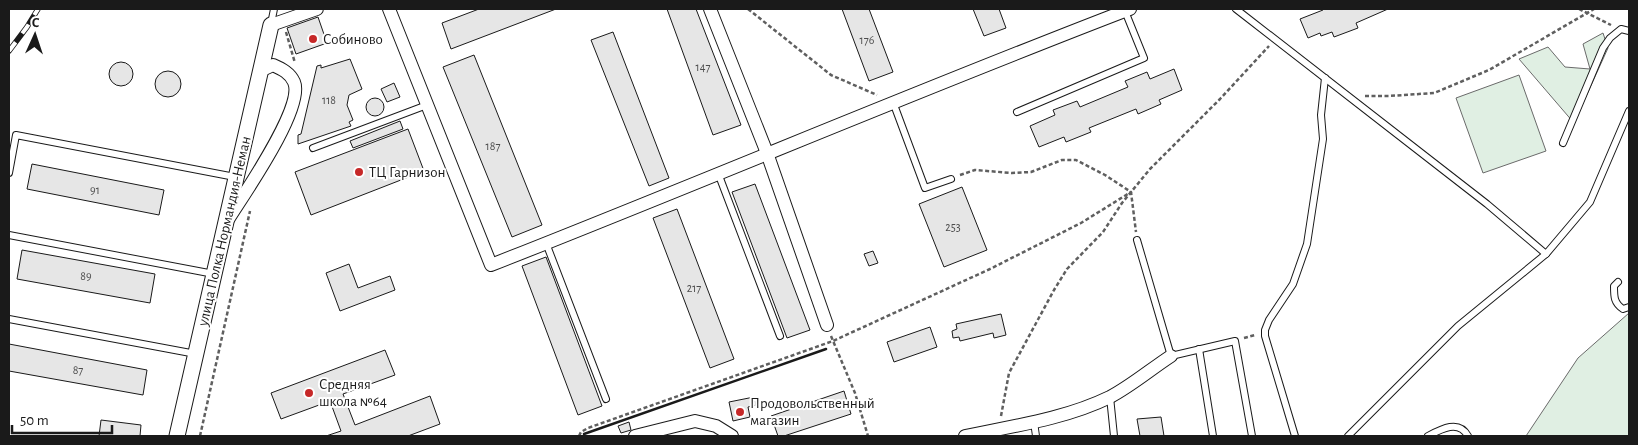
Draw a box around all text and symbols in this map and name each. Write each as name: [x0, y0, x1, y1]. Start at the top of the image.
north arrow: [10, 10, 60, 60]
text: С: [31, 16, 40, 30]
place label: Собиново: [323, 32, 383, 47]
marker: Собиново: [307, 33, 319, 45]
house number: 176: [860, 34, 875, 46]
house number: 147: [696, 61, 710, 73]
house number: 118: [322, 94, 336, 106]
street label: улица Полка Нормандия-Неман: [195, 135, 254, 328]
house number: 187: [486, 140, 500, 152]
place label: ТЦ Гарнизон: [369, 165, 445, 180]
marker: ТЦ Гарнизон: [353, 166, 365, 178]
house number: 91: [90, 184, 100, 196]
house number: 253: [945, 221, 961, 233]
house number: 89: [80, 270, 92, 282]
house number: 217: [687, 282, 701, 294]
house number: 87: [73, 364, 83, 376]
place label: Средняя школа №64: [319, 377, 387, 409]
marker: Средняя школа №64: [303, 387, 315, 399]
place label: Продовольственный магазин: [750, 396, 875, 428]
scale bar: [12, 402, 112, 434]
marker: Продовольственный магазин: [734, 406, 746, 418]
text: 50 m: [20, 413, 49, 428]

